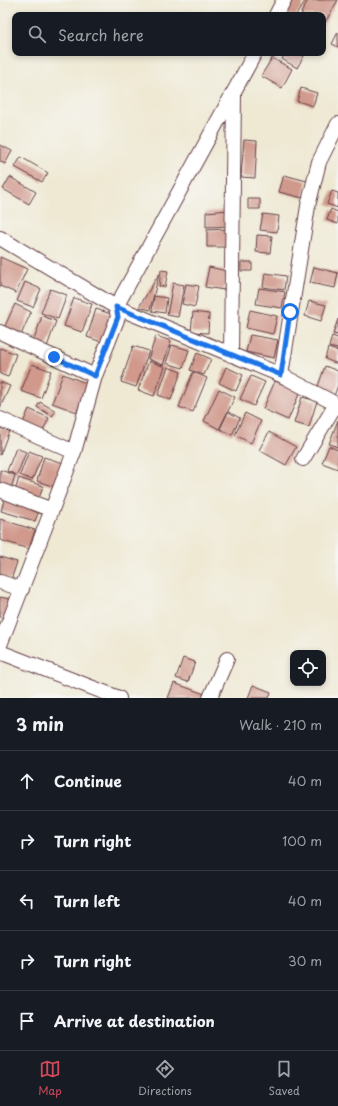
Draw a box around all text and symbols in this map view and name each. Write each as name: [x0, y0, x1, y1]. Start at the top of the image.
search box: [12, 12, 326, 56]
icon: search: [26, 23, 48, 45]
text: Search here: [58, 23, 144, 46]
route start: [281, 303, 299, 321]
route end: [45, 348, 63, 366]
map controls: [290, 650, 326, 686]
button: locate: [290, 650, 326, 686]
text: 3 min: [16, 711, 64, 737]
text: Walk · 210 m: [239, 715, 322, 734]
text: Continue: [54, 769, 122, 792]
icon: ahead: [16, 770, 38, 792]
text: 40 m: [288, 771, 322, 790]
text: Turn right: [54, 829, 131, 852]
icon: right: [16, 830, 38, 852]
text: 100 m: [282, 831, 322, 850]
text: Turn left: [54, 889, 120, 912]
icon: left: [16, 890, 38, 912]
text: 40 m: [288, 891, 322, 910]
text: Turn right: [54, 949, 131, 972]
icon: right: [16, 950, 38, 972]
text: 30 m: [288, 951, 322, 970]
text: Arrive at destination: [54, 1009, 215, 1032]
icon: arrive: [16, 1010, 38, 1032]
tab: Map: [38, 1058, 62, 1099]
tab: Directions: [138, 1058, 192, 1099]
tab: Saved: [268, 1058, 300, 1099]

